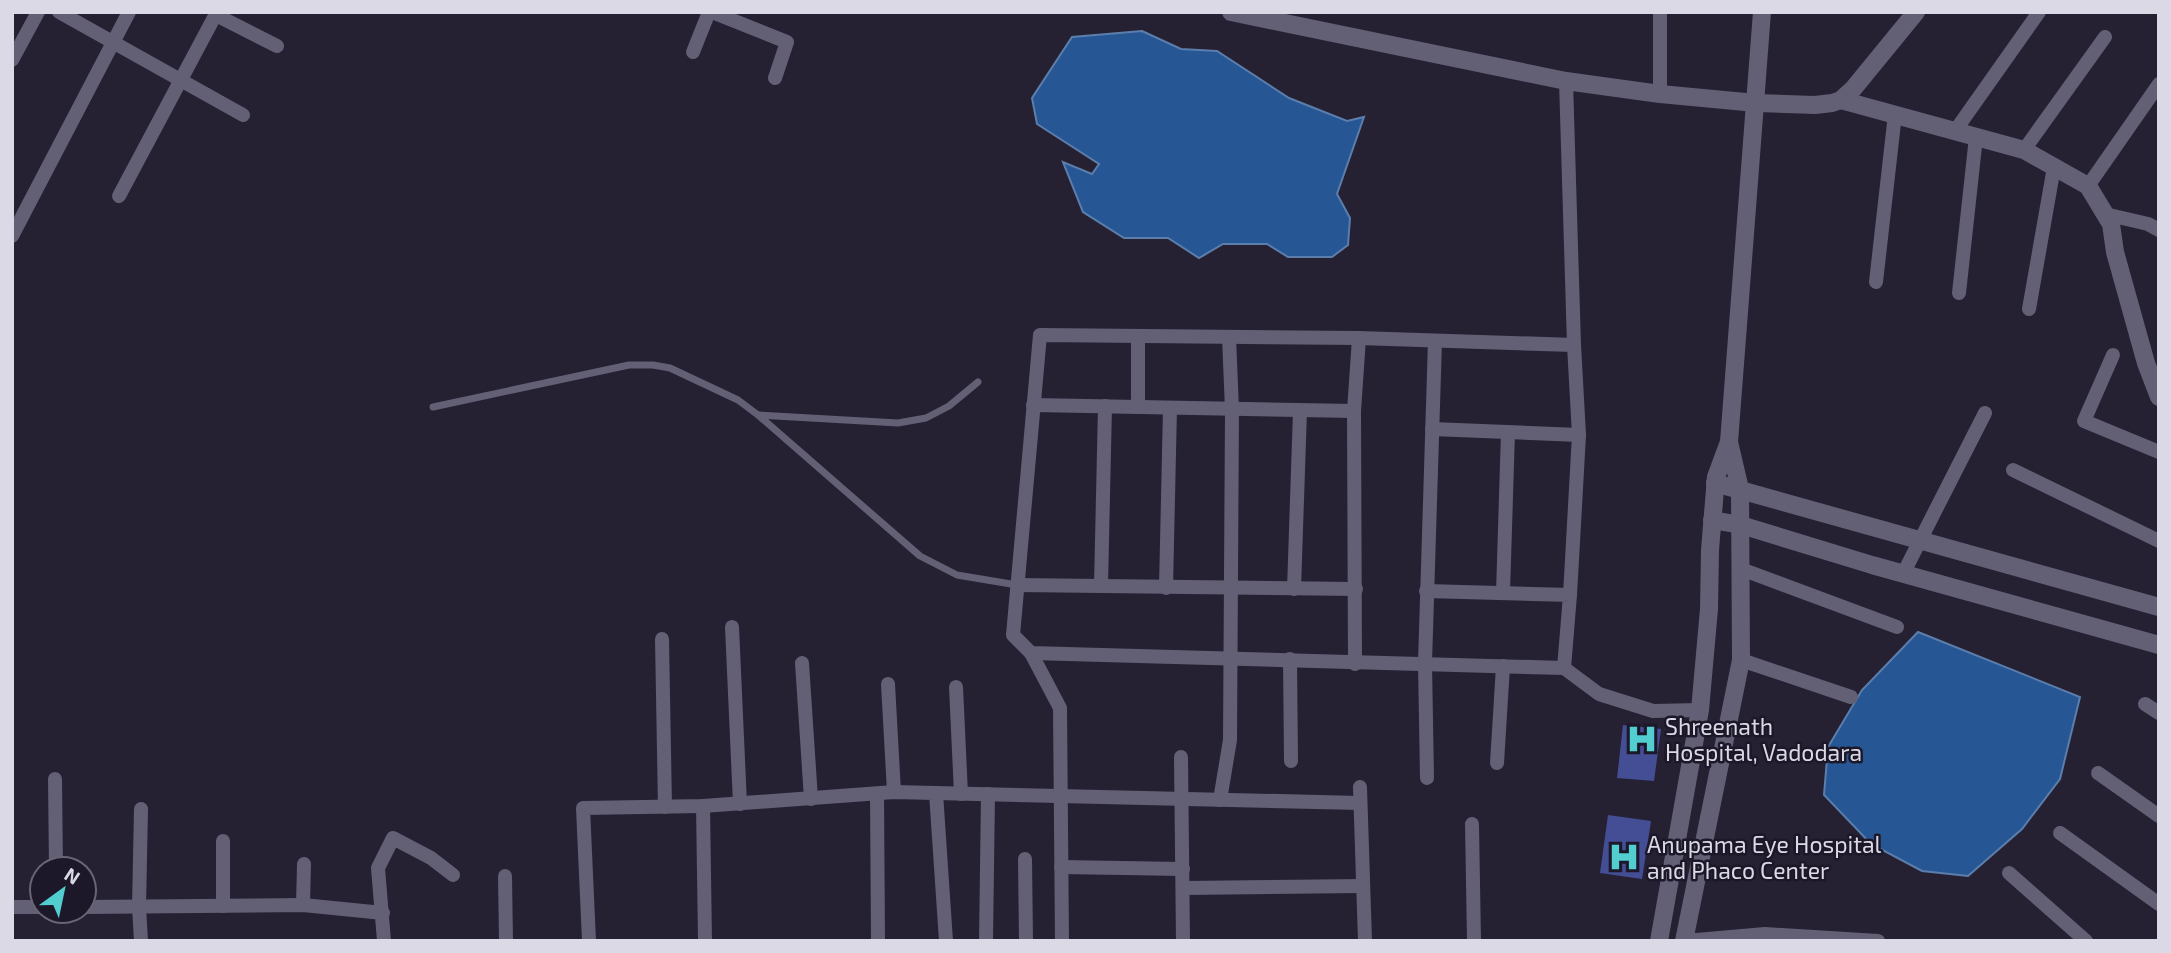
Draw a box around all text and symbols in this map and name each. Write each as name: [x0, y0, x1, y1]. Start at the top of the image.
place label: Shreenath Hospital, Vadodara: [1665, 712, 1862, 766]
hospital icon: Shreenath Hospital, Vadodara: [1625, 722, 1659, 756]
place label: Anupama Eye Hospital and Phaco Center: [1647, 830, 1882, 884]
hospital icon: Anupama Eye Hospital and Phaco Center: [1607, 840, 1641, 874]
north arrow: [28, 855, 98, 925]
text: N: [61, 862, 85, 889]

